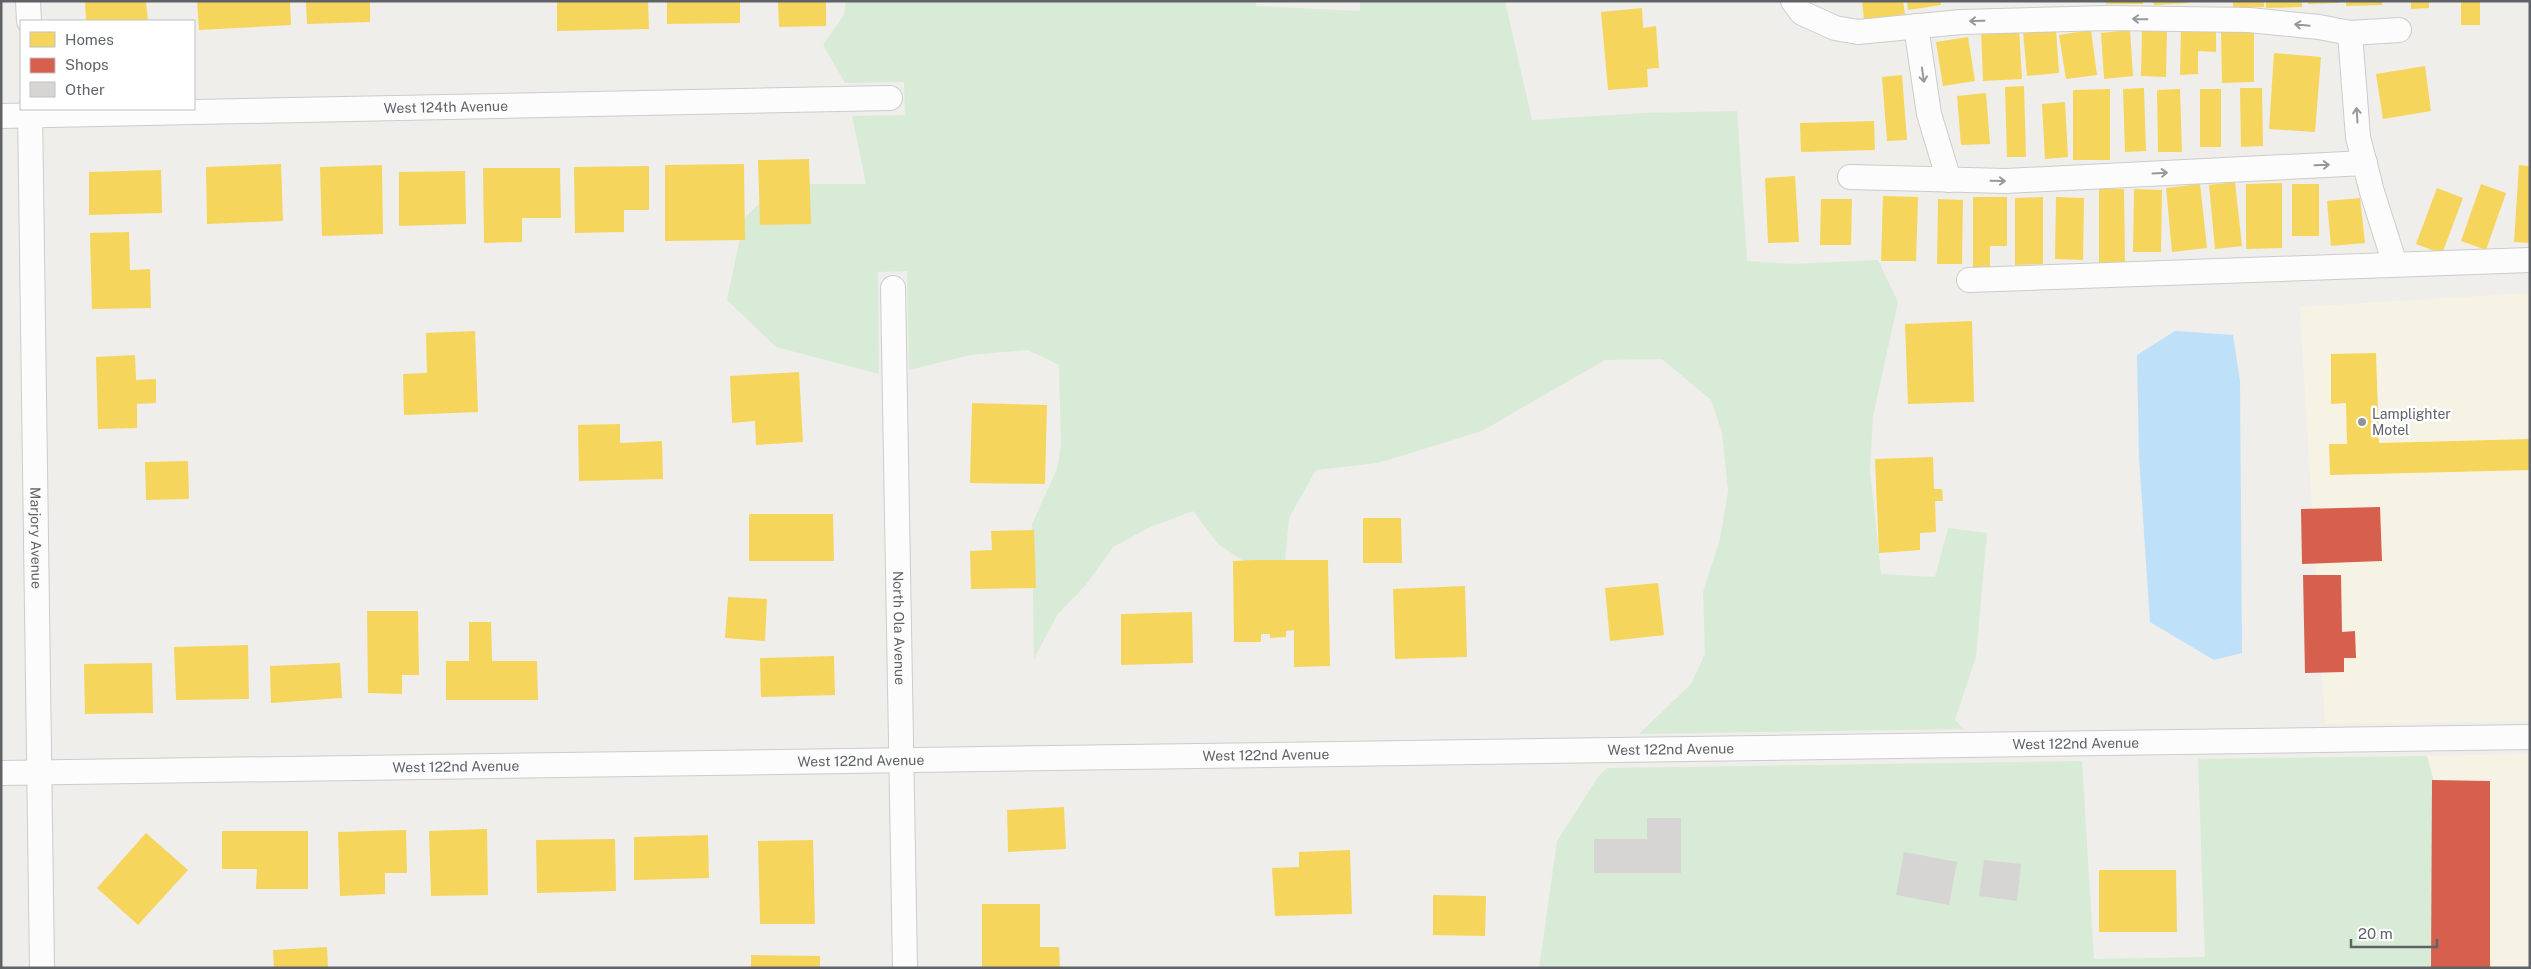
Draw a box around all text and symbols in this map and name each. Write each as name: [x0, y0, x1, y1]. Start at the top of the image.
one-way arrow: [2132, 14, 2148, 23]
one-way arrow: [1970, 16, 1986, 26]
legend: [20, 20, 195, 110]
one-way arrow: [2294, 20, 2310, 30]
text: Homes: [65, 31, 114, 48]
text: Shops: [65, 56, 109, 73]
one-way arrow: [1918, 66, 1928, 82]
text: Other: [65, 81, 105, 98]
street label: West 124th Avenue: [384, 98, 508, 116]
one-way arrow: [2352, 108, 2361, 124]
one-way arrow: [2314, 160, 2330, 170]
one-way arrow: [2152, 168, 2168, 177]
one-way arrow: [1989, 176, 2005, 186]
place label: Lamplighter Motel: [2372, 406, 2451, 438]
marker: Lamplighter Motel: [2356, 416, 2368, 428]
street label: Marjory Avenue: [27, 487, 45, 589]
street label: North Ola Avenue: [890, 571, 908, 685]
street label: West 122nd Avenue: [2012, 735, 2139, 752]
street label: West 122nd Avenue: [1607, 740, 1734, 758]
street label: West 122nd Avenue: [1202, 746, 1329, 764]
street label: West 122nd Avenue: [797, 752, 924, 770]
street label: West 122nd Avenue: [392, 758, 520, 775]
scale bar: [2351, 916, 2437, 948]
text: 20 m: [2358, 925, 2393, 942]

